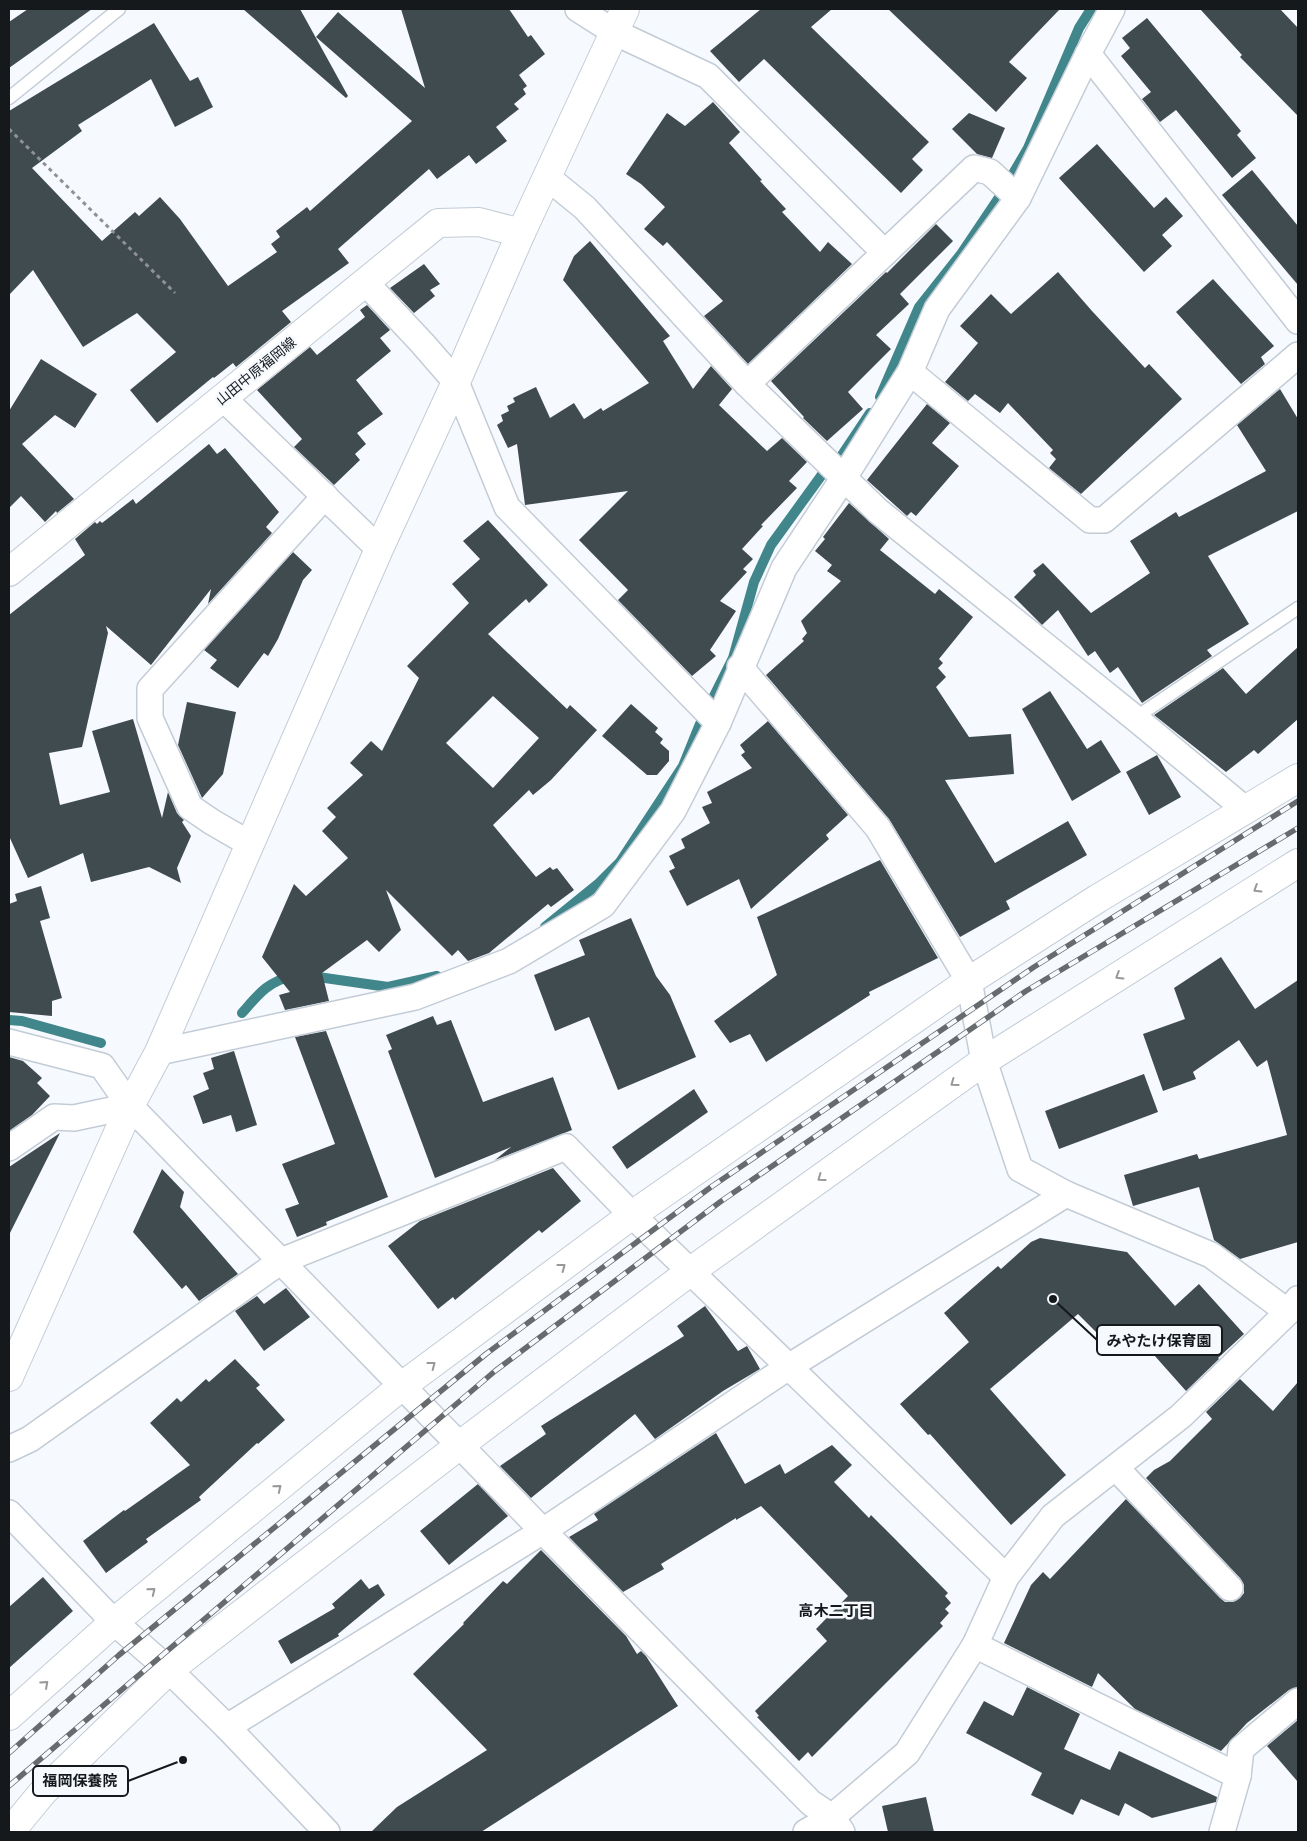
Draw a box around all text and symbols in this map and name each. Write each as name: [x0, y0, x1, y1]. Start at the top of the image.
street label: 山田中原福岡線: [212, 332, 300, 410]
one-way arrow: [1253, 883, 1262, 893]
one-way arrow: [1116, 969, 1125, 979]
one-way arrow: [950, 1077, 959, 1086]
one-way arrow: [818, 1171, 827, 1181]
one-way arrow: [556, 1265, 565, 1273]
callout: みやたけ保育園: [1097, 1325, 1222, 1355]
text: みやたけ保育園: [1106, 1330, 1212, 1352]
one-way arrow: [426, 1362, 435, 1370]
one-way arrow: [272, 1485, 281, 1494]
one-way arrow: [146, 1589, 155, 1597]
district label: 高木二丁目: [798, 1600, 874, 1622]
one-way arrow: [40, 1681, 49, 1690]
callout: 福岡保養院: [33, 1766, 128, 1796]
text: 福岡保養院: [41, 1770, 118, 1792]

